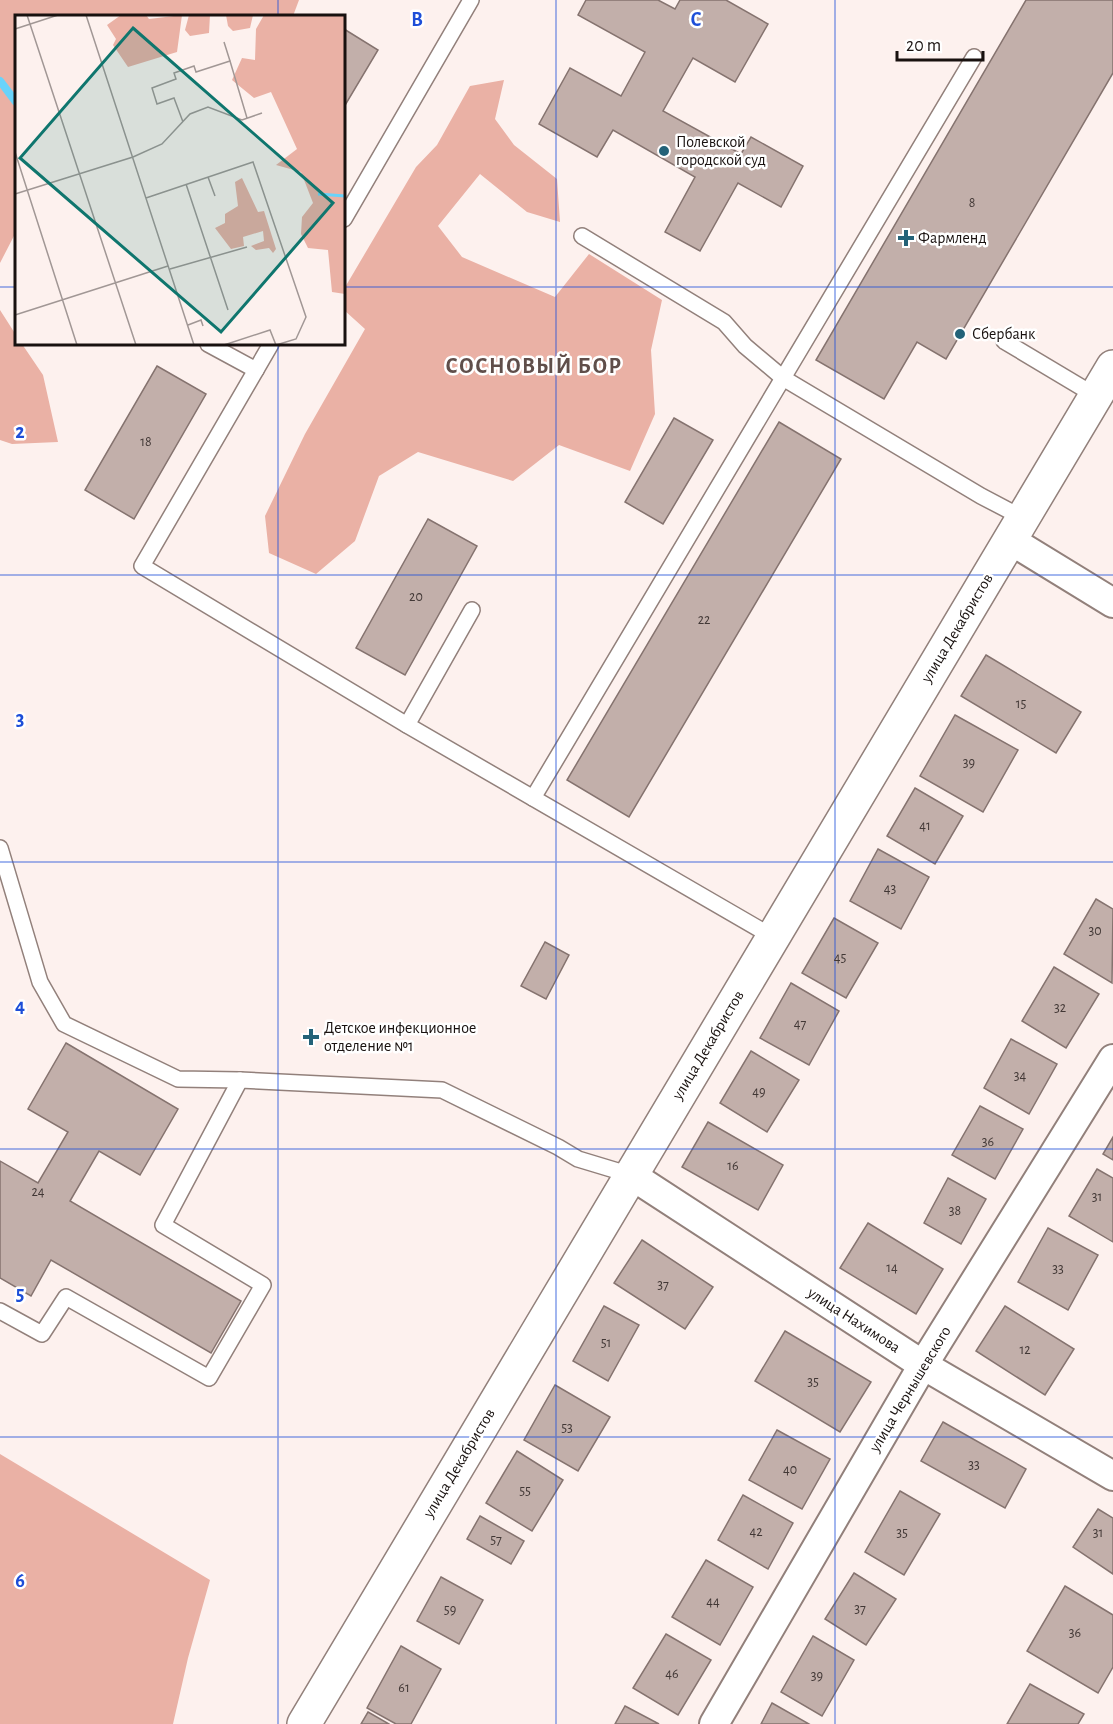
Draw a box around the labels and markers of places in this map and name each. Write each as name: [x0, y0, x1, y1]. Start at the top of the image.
place label: Полевской городской суд: [676, 134, 766, 169]
marker: Полевской городской суд: [657, 144, 671, 158]
place label: Фармленд: [918, 230, 987, 246]
marker: Фармленд: [899, 231, 913, 245]
place label: Сбербанк: [972, 326, 1036, 342]
marker: Сбербанк: [953, 327, 967, 341]
place label: Детское инфекционное отделение №1: [324, 1020, 476, 1054]
marker: Детское инфекционное отделение №1: [302, 1028, 320, 1046]

